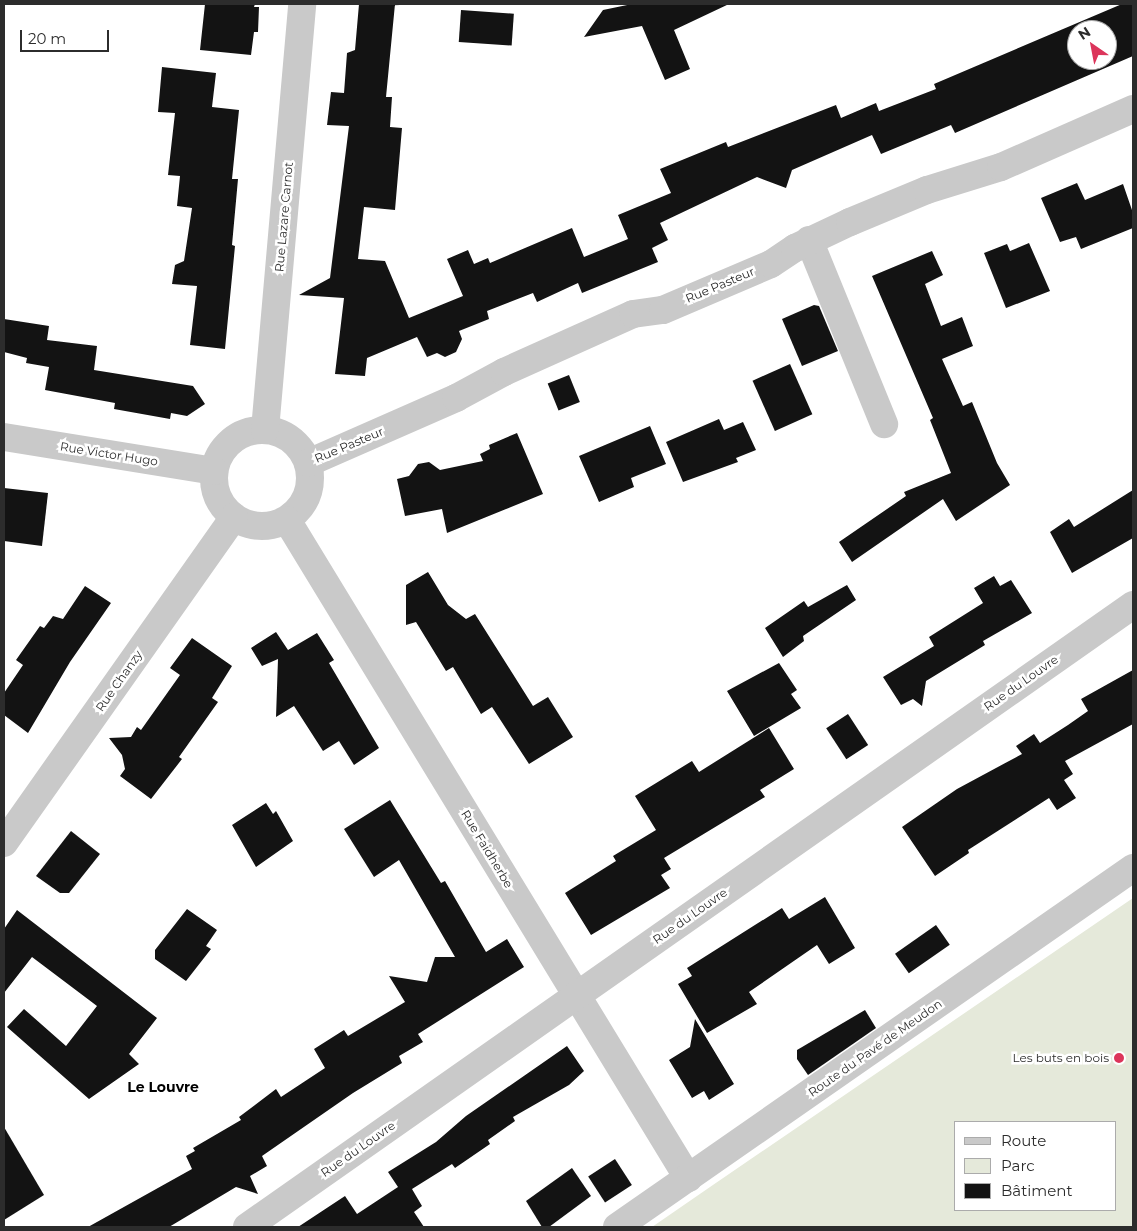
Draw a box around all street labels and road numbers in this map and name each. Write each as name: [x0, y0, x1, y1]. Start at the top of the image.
street label: Rue Lazare Carnot: [272, 161, 296, 273]
street label: Rue Pasteur: [683, 264, 757, 306]
street label: Rue Pasteur: [312, 424, 386, 466]
street label: Rue Victor Hugo: [59, 439, 159, 469]
street label: Rue Chanzy: [93, 648, 145, 714]
street label: Rue du Louvre: [981, 652, 1061, 714]
street label: Rue Faidherbe: [458, 807, 516, 891]
street label: Rue du Louvre: [650, 885, 730, 947]
street label: Route du Pavé de Meudon: [805, 996, 945, 1100]
street label: Rue du Louvre: [318, 1118, 398, 1180]

